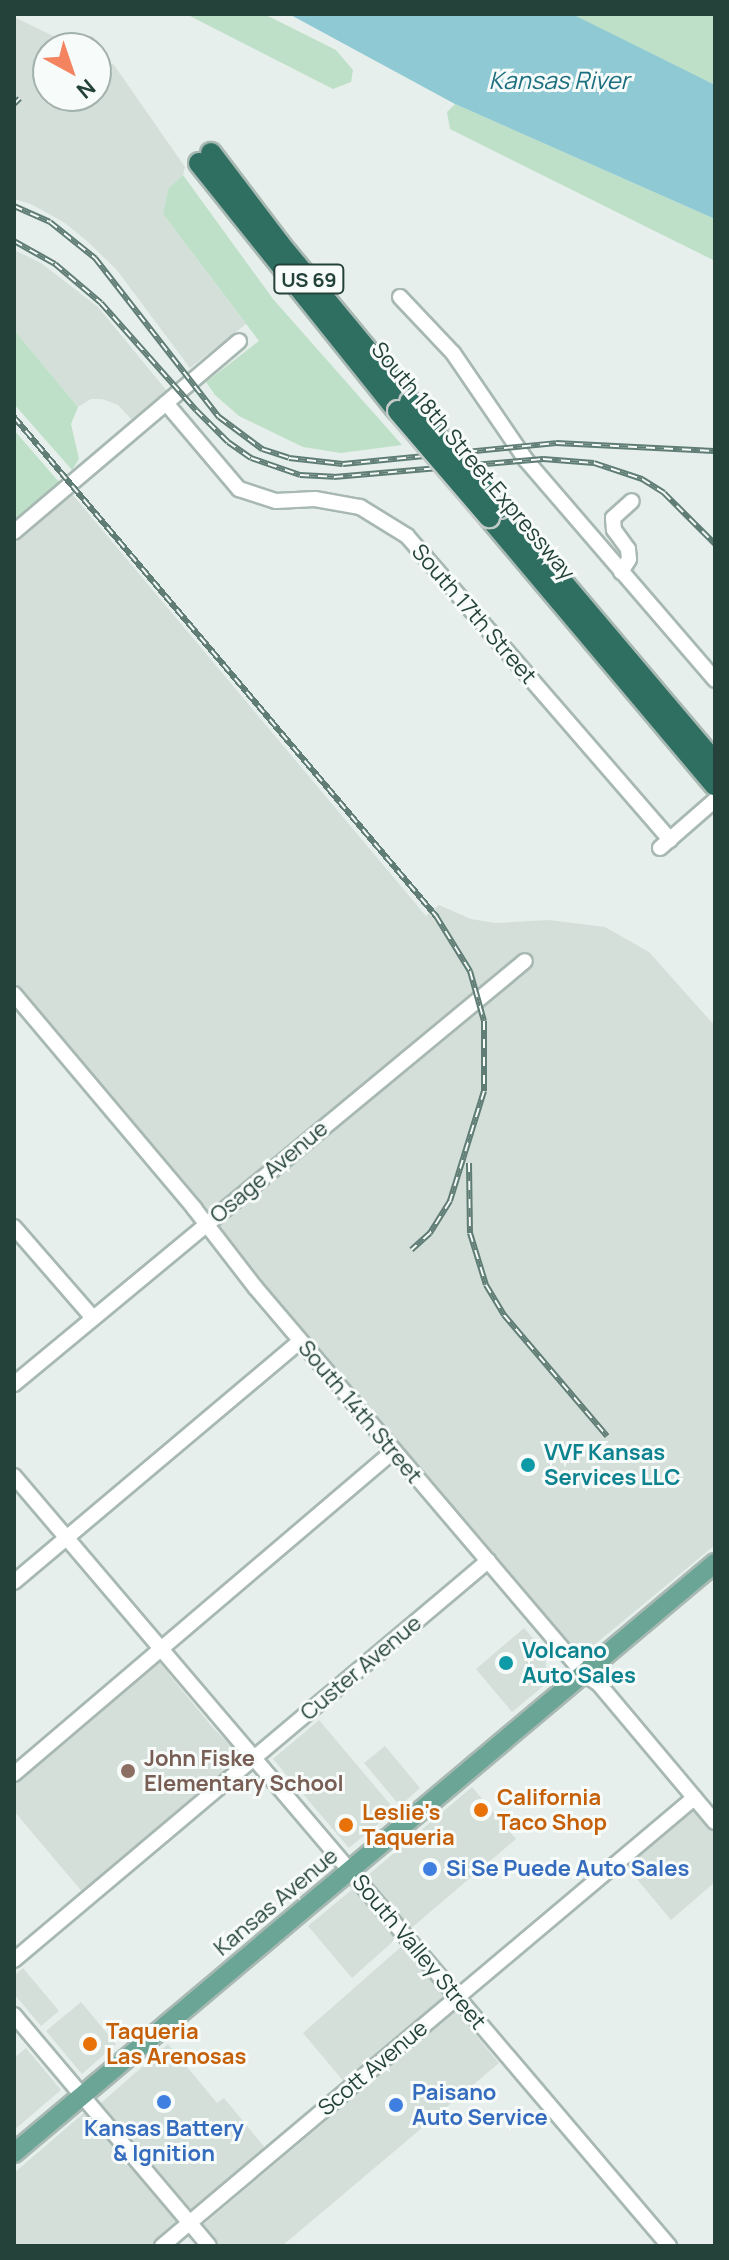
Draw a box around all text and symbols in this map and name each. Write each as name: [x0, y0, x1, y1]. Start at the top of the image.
north arrow: [32, 32, 112, 112]
water label: Kansas River: [489, 66, 629, 94]
text: N: [70, 72, 102, 105]
road number: US 69: [273, 263, 345, 295]
street label: South 18th Street Expressway: [366, 337, 580, 585]
street label: South 17th Street: [406, 539, 542, 689]
street label: Osage Avenue: [205, 1115, 333, 1229]
street label: South 14th Street: [293, 1335, 427, 1489]
place label: VVF Kansas Services LLC: [544, 1439, 680, 1490]
marker: VVF Kansas Services LLC: [519, 1456, 537, 1474]
street label: Custer Avenue: [295, 1610, 427, 1726]
place label: Volcano Auto Sales: [522, 1637, 636, 1688]
marker: Volcano Auto Sales: [497, 1654, 515, 1672]
place label: John Fiske Elementary School: [144, 1745, 344, 1796]
marker: John Fiske Elementary School: [119, 1762, 137, 1780]
place label: California Taco Shop: [497, 1784, 607, 1836]
place label: Leslie's Taqueria: [362, 1799, 455, 1850]
marker: California Taco Shop: [472, 1801, 490, 1819]
marker: Leslie's Taqueria: [337, 1816, 355, 1834]
street label: Kansas Avenue: [209, 1843, 343, 1961]
place label: Si Se Puede Auto Sales: [446, 1856, 689, 1882]
marker: Si Se Puede Auto Sales: [421, 1860, 439, 1878]
street label: South Valley Street: [347, 1869, 491, 2035]
street label: Scott Avenue: [313, 2015, 433, 2121]
place label: Taqueria Las Arenosas: [106, 2018, 246, 2070]
marker: Taqueria Las Arenosas: [81, 2035, 99, 2053]
place label: Paisano Auto Service: [412, 2079, 548, 2130]
marker: Kansas Battery & Ignition: [155, 2093, 173, 2111]
marker: Paisano Auto Service: [387, 2096, 405, 2114]
place label: Kansas Battery & Ignition: [84, 2115, 244, 2166]

